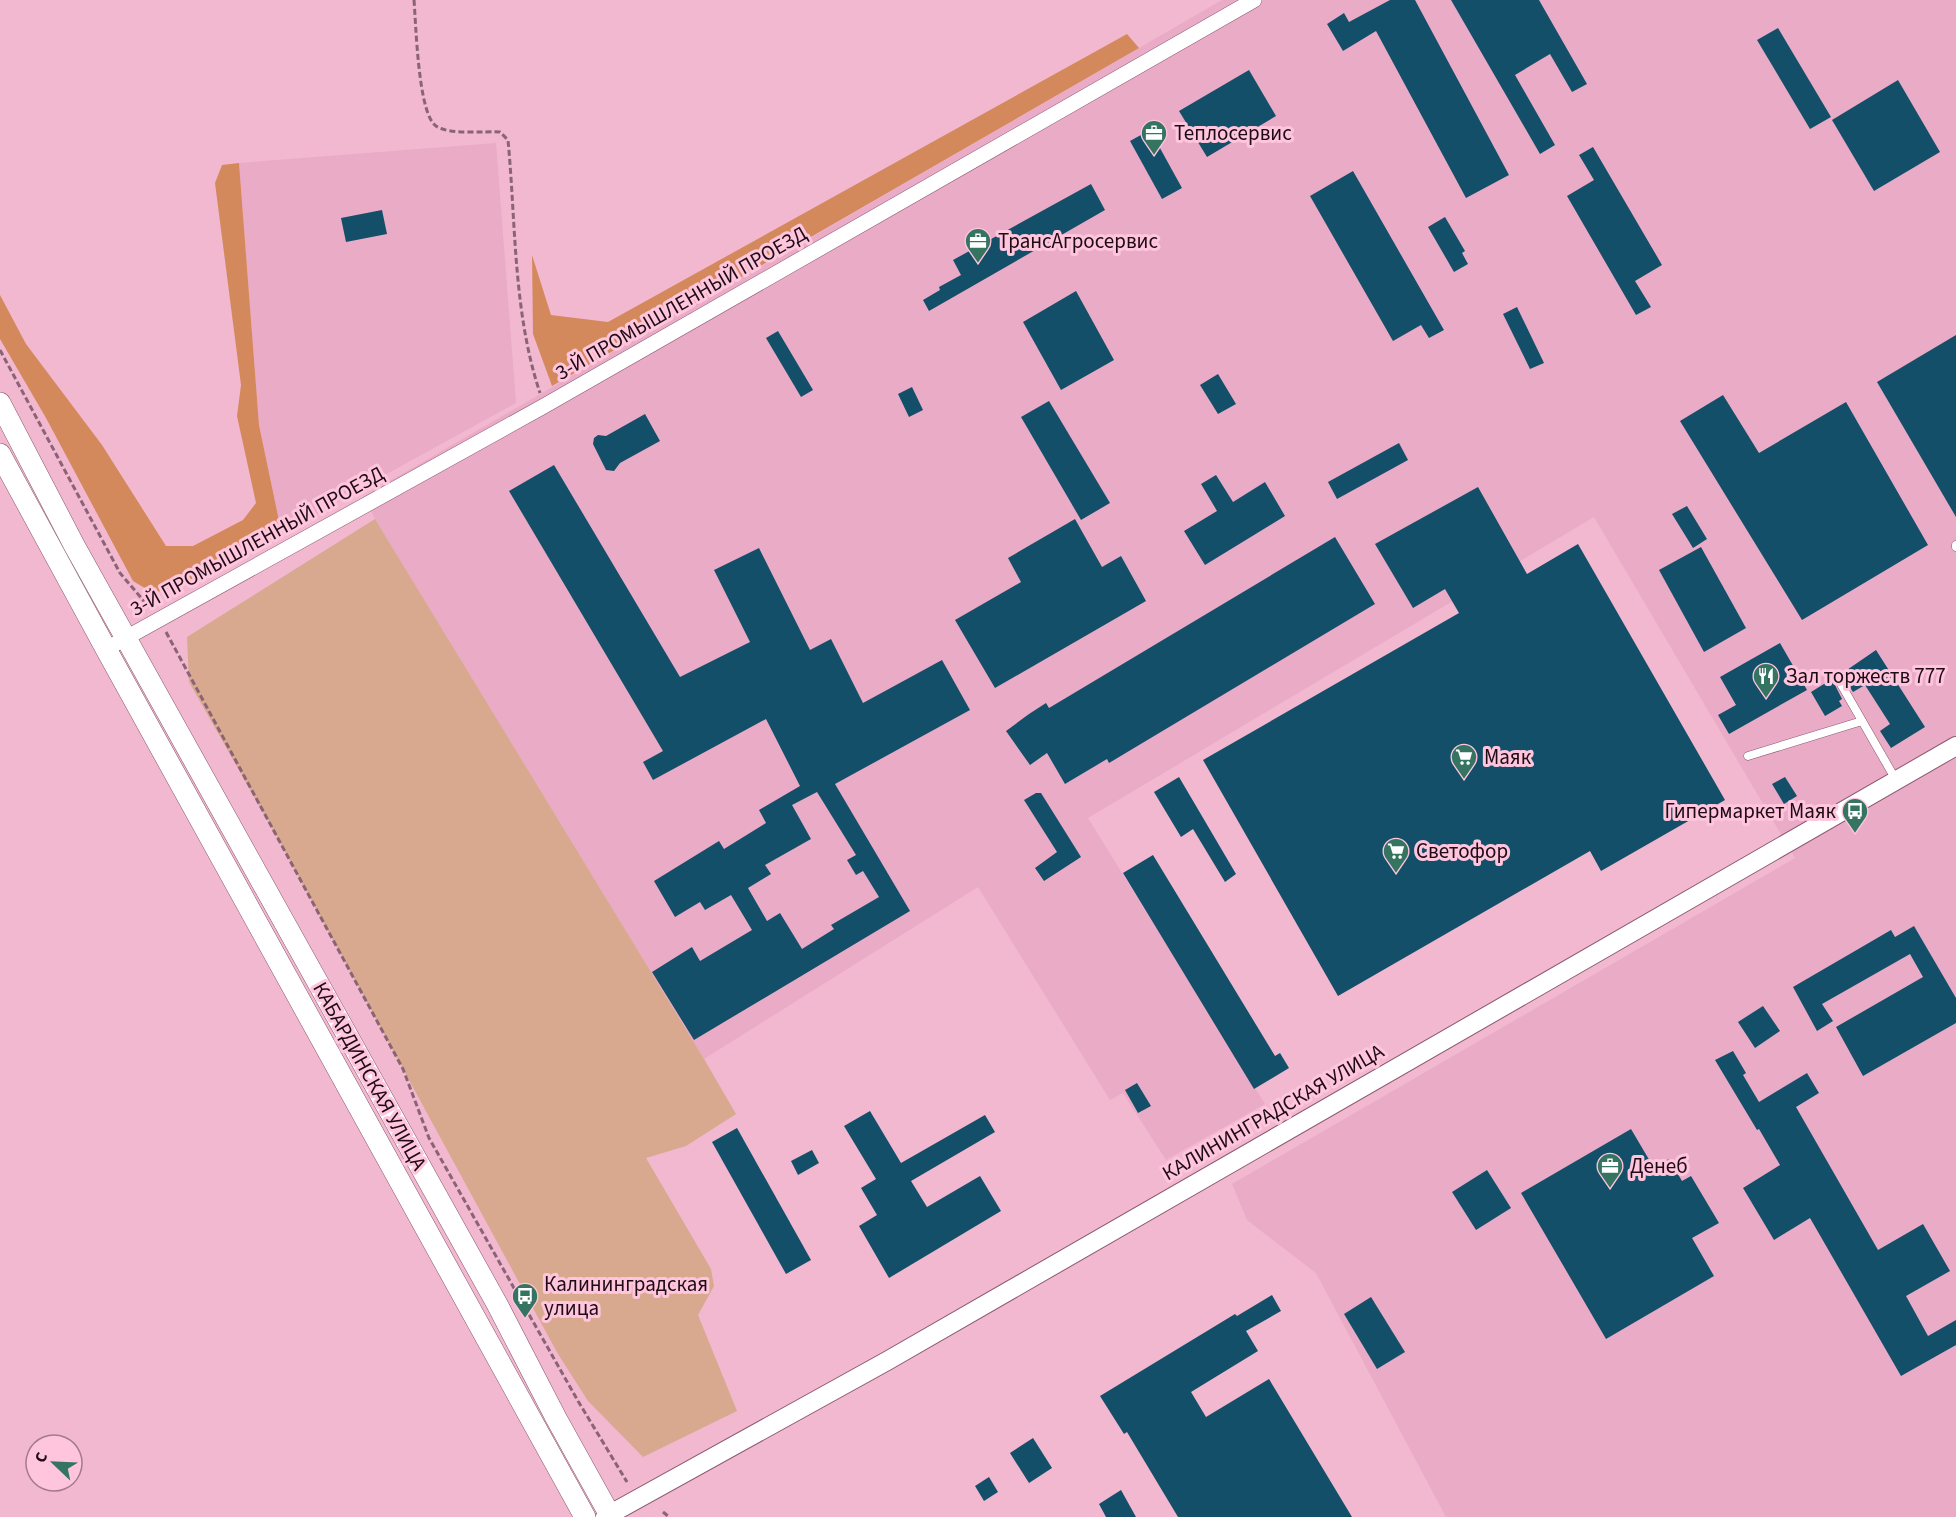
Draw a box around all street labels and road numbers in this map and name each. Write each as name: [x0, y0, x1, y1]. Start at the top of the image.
street label: 3-Й ПРОМЫШЛЕННЫЙ ПРОЕЗД: [550, 219, 812, 387]
street label: 3-Й ПРОМЫШЛЕННЫЙ ПРОЕЗД: [125, 459, 389, 623]
street label: КАБАРДИНСКАЯ УЛИЦА: [306, 976, 435, 1176]
street label: КАЛИНИНГРАДСКАЯ УЛИЦА: [1157, 1036, 1390, 1188]

